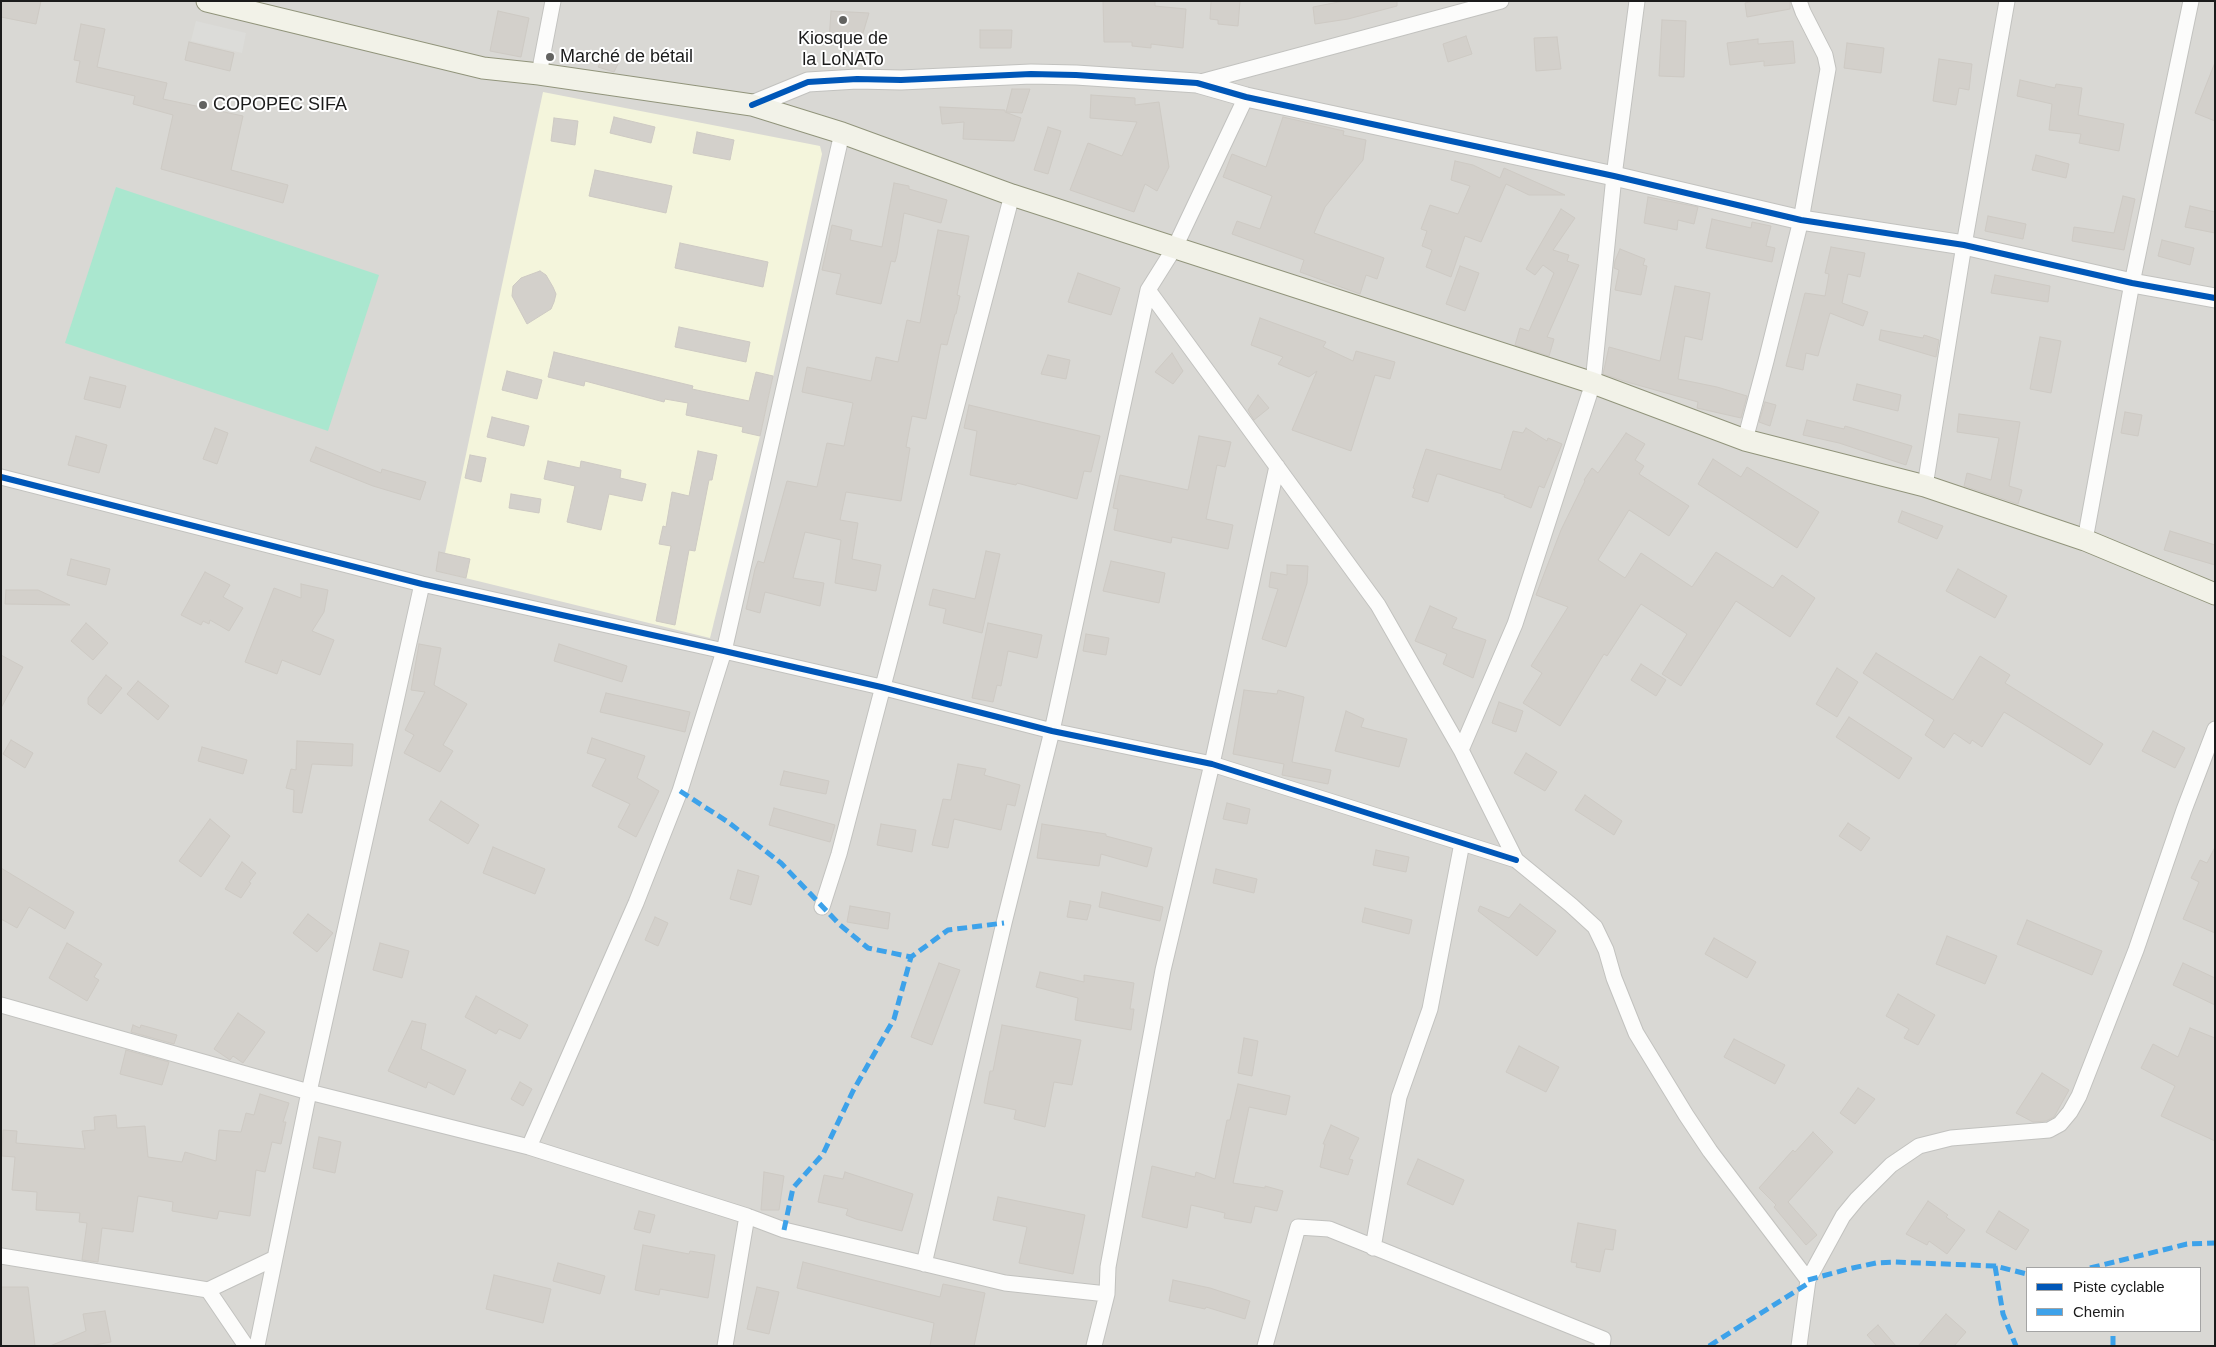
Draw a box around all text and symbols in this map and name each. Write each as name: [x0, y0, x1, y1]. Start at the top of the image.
marker: Kiosque de la LoNATo: [837, 14, 849, 26]
place label: Kiosque de la LoNATo: [798, 28, 888, 70]
place label: Marché de bétail: [560, 46, 693, 68]
marker: Marché de bétail: [544, 51, 556, 63]
place label: COPOPEC SIFA: [213, 94, 347, 116]
marker: COPOPEC SIFA: [197, 99, 209, 111]
legend: [2026, 1267, 2201, 1332]
text: Piste cyclable: [2073, 1278, 2165, 1295]
text: Chemin: [2073, 1303, 2125, 1320]

